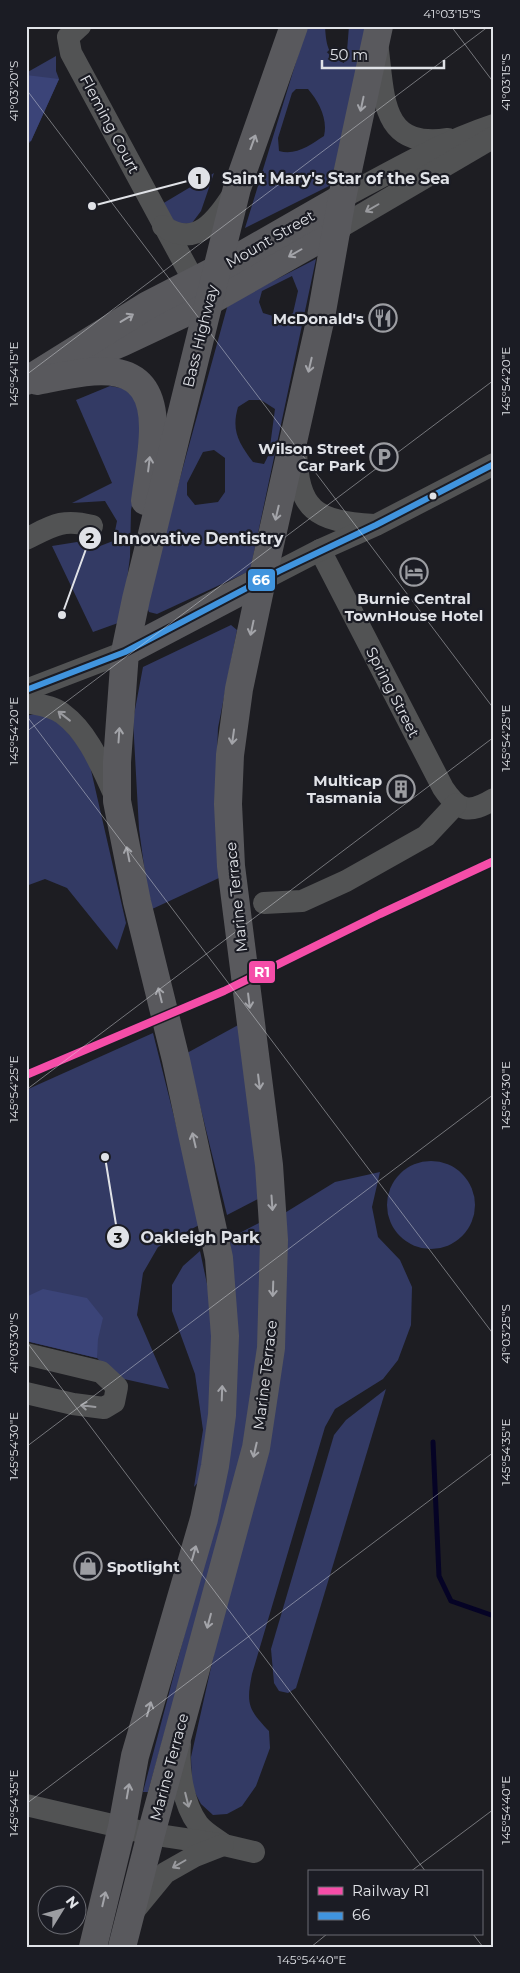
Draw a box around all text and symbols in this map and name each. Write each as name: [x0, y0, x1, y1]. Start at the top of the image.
text: 41°03'15"S: [423, 6, 481, 21]
scale bar: [322, 38, 445, 70]
text: 50 m: [330, 45, 368, 64]
text: 41°03'15"S: [498, 53, 513, 111]
text: 41°03'20"S: [6, 61, 21, 121]
street label: Fleming Court: [76, 71, 144, 177]
one-way arrow: [357, 95, 366, 111]
one-way arrow: [249, 135, 258, 151]
callout: Saint Mary's Star of the Sea: [187, 163, 460, 194]
text: 1: [196, 169, 202, 188]
text: Saint Mary's Star of the Sea: [222, 169, 450, 188]
one-way arrow: [365, 203, 380, 213]
street label: Mount Street: [222, 206, 318, 272]
one-way arrow: [287, 248, 302, 258]
street label: Bass Highway: [178, 282, 222, 389]
restaurant icon: McDonald's: [368, 303, 398, 333]
place label: McDonald's: [273, 309, 364, 328]
one-way arrow: [119, 312, 133, 322]
text: 145°54'15"E: [6, 342, 21, 406]
text: 145°54'20"E: [498, 347, 513, 415]
one-way arrow: [305, 357, 314, 373]
place label: Wilson Street Car Park: [258, 439, 365, 475]
parking icon: Wilson Street Car Park: [369, 442, 399, 472]
one-way arrow: [144, 456, 154, 472]
unlabelled marker: [428, 491, 438, 501]
one-way arrow: [272, 505, 281, 521]
callout: Innovative Dentistry: [78, 523, 293, 554]
text: 2: [86, 528, 95, 547]
text: Innovative Dentistry: [113, 529, 284, 548]
hotel icon: Burnie Central TownHouse Hotel: [399, 557, 429, 587]
line badge: 66: [247, 568, 276, 592]
text: 66: [252, 571, 270, 589]
place label: Burnie Central TownHouse Hotel: [345, 589, 483, 625]
one-way arrow: [247, 620, 256, 636]
street label: Spring Street: [362, 644, 424, 740]
text: 145°54'20"E: [6, 697, 21, 765]
text: 145°54'25"E: [498, 704, 513, 772]
one-way arrow: [57, 711, 71, 721]
one-way arrow: [114, 727, 124, 743]
one-way arrow: [227, 729, 237, 745]
place label: Multicap Tasmania: [307, 771, 382, 807]
building icon: Multicap Tasmania: [386, 774, 416, 804]
street label: Marine Terrace: [221, 841, 251, 953]
one-way arrow: [122, 847, 132, 863]
line badge: R1: [248, 960, 276, 984]
text: R1: [254, 963, 270, 981]
one-way arrow: [155, 988, 164, 1004]
one-way arrow: [244, 993, 254, 1009]
text: 145°54'25"E: [6, 1055, 21, 1123]
text: 145°54'30"E: [498, 1061, 513, 1129]
one-way arrow: [254, 1073, 264, 1089]
one-way arrow: [189, 1132, 198, 1148]
one-way arrow: [267, 1194, 276, 1210]
callout: Oakleigh Park: [105, 1222, 269, 1253]
text: 3: [113, 1228, 123, 1247]
text: Oakleigh Park: [140, 1228, 260, 1247]
one-way arrow: [268, 1280, 277, 1296]
text: 41°03'25"S: [498, 1304, 513, 1364]
text: 41°03'30"S: [6, 1313, 21, 1373]
street label: Marine Terrace: [249, 1319, 281, 1431]
one-way arrow: [218, 1386, 227, 1402]
one-way arrow: [80, 1401, 96, 1411]
text: 145°54'30"E: [6, 1412, 21, 1480]
text: 145°54'35"E: [498, 1419, 513, 1485]
one-way arrow: [250, 1441, 259, 1457]
one-way arrow: [190, 1545, 200, 1561]
shop icon: Spotlight: [73, 1551, 103, 1581]
place label: Spotlight: [107, 1557, 180, 1576]
one-way arrow: [203, 1612, 213, 1628]
one-way arrow: [144, 1701, 154, 1717]
street label: Marine Terrace: [146, 1711, 192, 1823]
text: 145°54'35"E: [6, 1770, 21, 1836]
text: 145°54'40"E: [498, 1776, 513, 1844]
one-way arrow: [124, 1784, 134, 1800]
one-way arrow: [183, 1792, 192, 1808]
one-way arrow: [172, 1859, 187, 1869]
legend: [308, 1870, 482, 1936]
text: Railway R1: [352, 1881, 429, 1900]
north arrow: [38, 1886, 88, 1936]
text: N: [62, 1892, 83, 1912]
one-way arrow: [100, 1892, 109, 1908]
text: 66: [352, 1905, 370, 1924]
text: 145°54'40"E: [278, 1952, 346, 1967]

